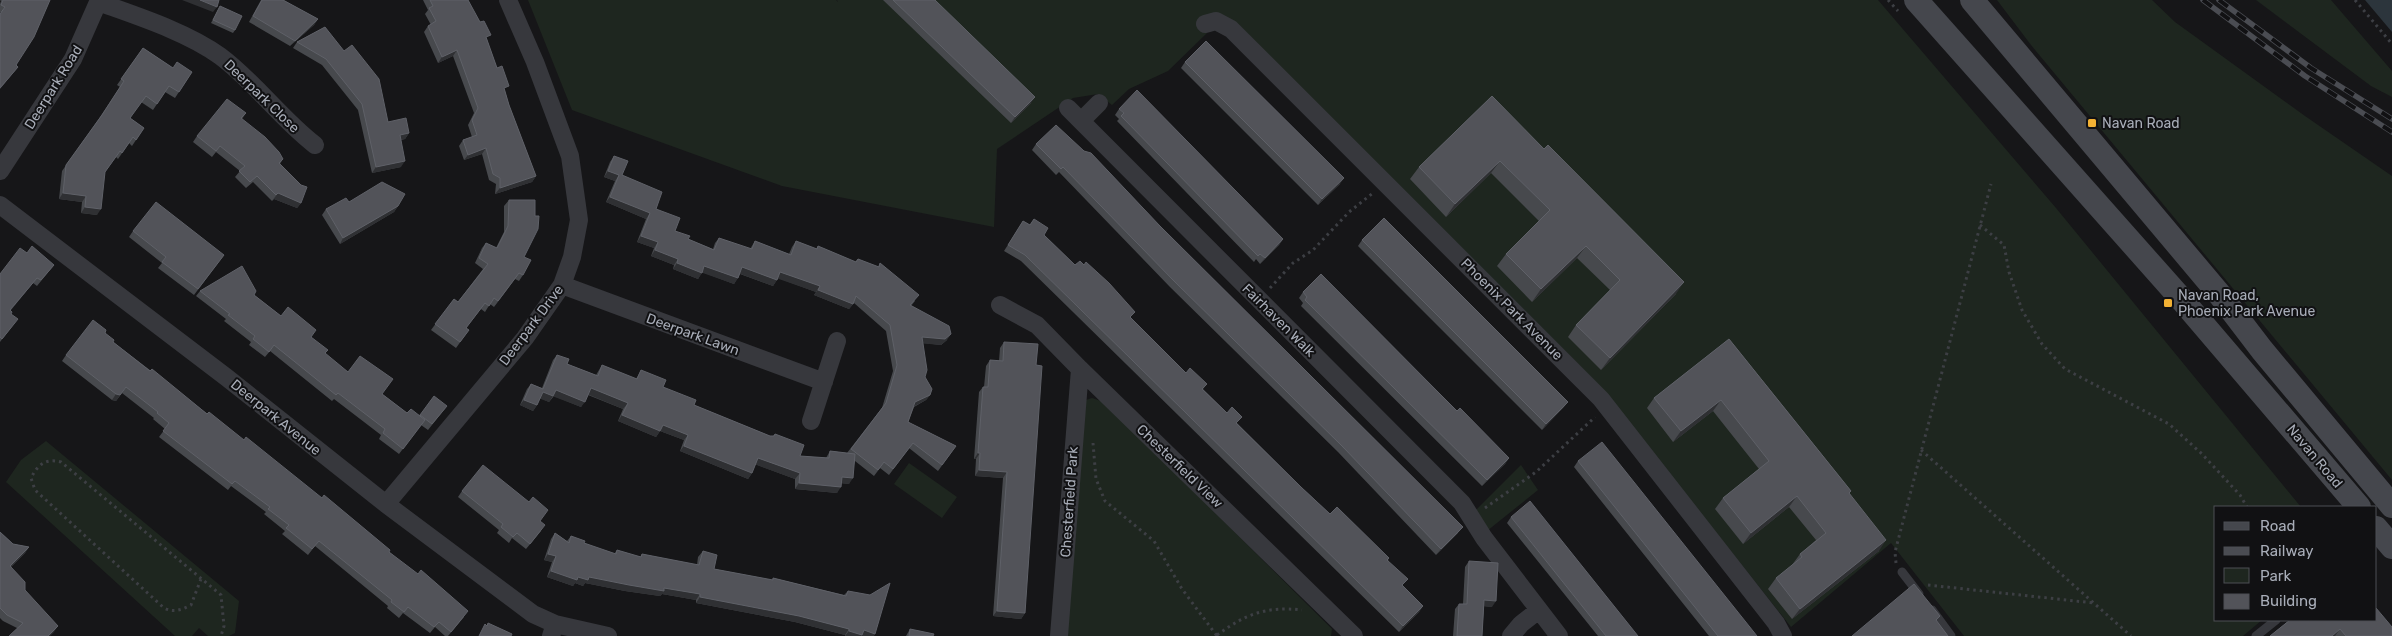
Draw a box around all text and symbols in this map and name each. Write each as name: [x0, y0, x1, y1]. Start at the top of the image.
street label: Deerpark Road: [21, 42, 86, 132]
street label: Deerpark Close: [220, 56, 303, 137]
place label: Navan Road: [2102, 115, 2180, 132]
marker: Navan Road: [2086, 117, 2098, 129]
street label: Phoenix Park Avenue: [1457, 255, 1566, 364]
street label: Fairhaven Walk: [1238, 280, 1319, 361]
street label: Deerpark Drive: [496, 282, 567, 369]
place label: Navan Road, Phoenix Park Avenue: [2178, 287, 2315, 320]
marker: Navan Road, Phoenix Park Avenue: [2162, 297, 2174, 309]
street label: Deerpark Lawn: [644, 310, 742, 359]
street label: Deerpark Avenue: [227, 376, 324, 459]
street label: Chesterfield View: [1133, 421, 1226, 512]
street label: Navan Road: [2283, 421, 2346, 492]
street label: Chesterfield Park: [1057, 445, 1082, 558]
legend: [2214, 506, 2377, 621]
text: Road: [2260, 517, 2296, 535]
text: Railway: [2260, 542, 2314, 560]
text: Park: [2260, 567, 2291, 585]
text: Building: [2260, 592, 2317, 610]

